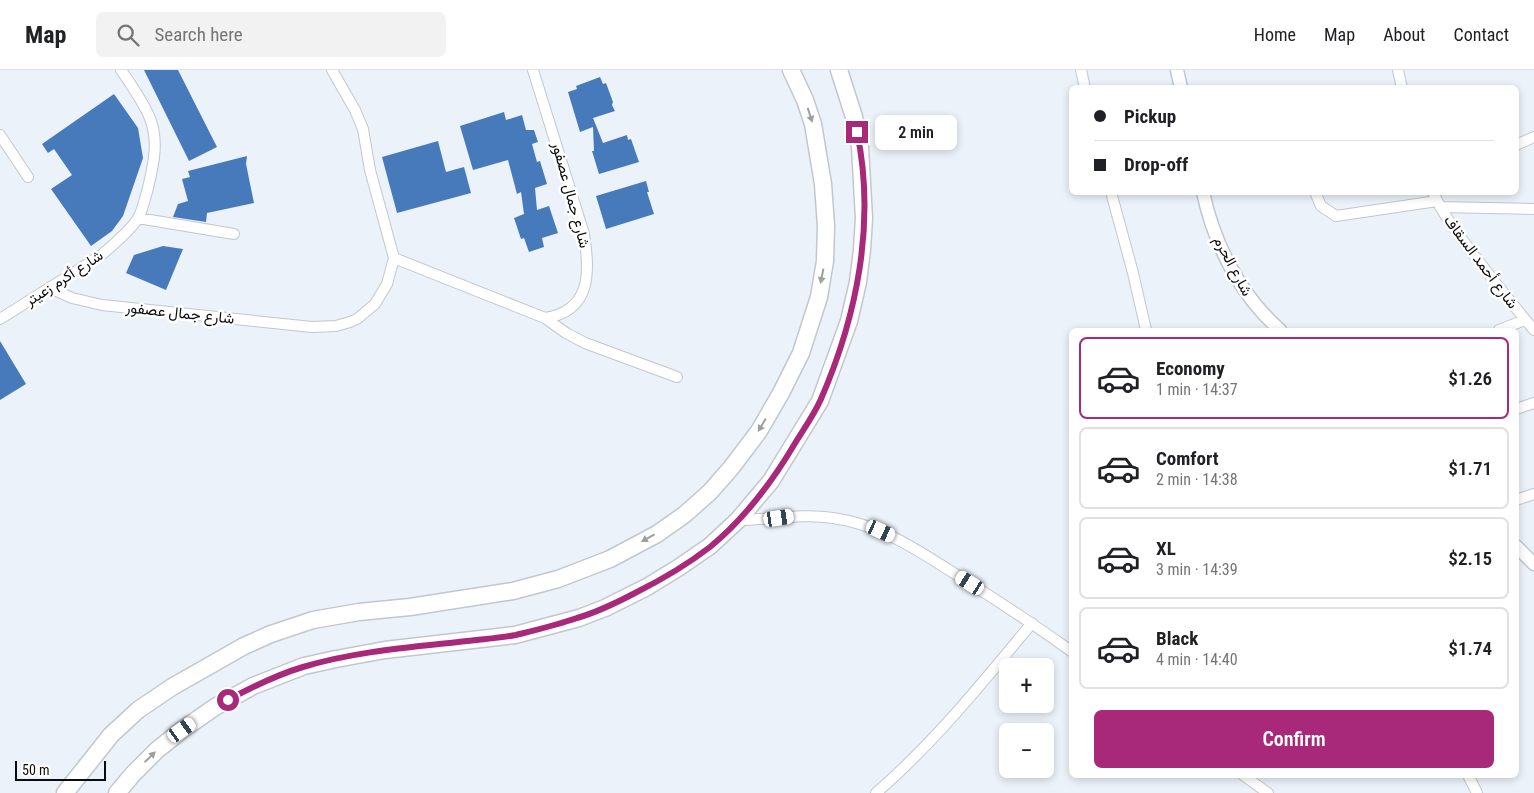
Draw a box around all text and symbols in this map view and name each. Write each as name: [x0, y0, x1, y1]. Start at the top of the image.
search box: [96, 12, 446, 57]
text: Map: [25, 21, 66, 49]
icon: search: [114, 21, 142, 49]
text: Search here: [154, 23, 243, 46]
text: Home: [1254, 24, 1296, 45]
text: Map: [1324, 24, 1355, 45]
text: About: [1383, 24, 1425, 45]
text: Contact: [1453, 24, 1509, 45]
text: Pickup: [1124, 105, 1176, 128]
one-way arrow: [806, 108, 814, 123]
callout: 2 min: [874, 114, 957, 150]
route end: [846, 121, 868, 143]
text: 2 min: [898, 123, 934, 142]
street label: شارع جمال عصفور: [546, 139, 594, 251]
text: Drop-off: [1124, 153, 1188, 176]
street label: شارع أحمد السقاف: [1439, 212, 1522, 313]
street label: شارع الحرم: [1208, 233, 1256, 300]
street label: شارع أكرم زعيتر: [21, 246, 108, 312]
one-way arrow: [818, 268, 826, 284]
street label: شارع جمال عصفور: [124, 298, 235, 330]
icon: car: [1096, 356, 1141, 401]
text: Economy: [1156, 357, 1225, 380]
text: $1.26: [1448, 367, 1492, 390]
text: 1 min · 14:37: [1156, 380, 1238, 399]
one-way arrow: [758, 419, 767, 432]
icon: car: [1096, 446, 1141, 491]
text: Comfort: [1156, 447, 1219, 470]
text: $1.71: [1448, 457, 1492, 480]
text: 2 min · 14:38: [1156, 470, 1238, 489]
car: [763, 508, 794, 528]
car: [864, 518, 897, 544]
one-way arrow: [641, 534, 655, 543]
icon: car: [1096, 536, 1141, 581]
text: XL: [1156, 537, 1176, 560]
text: $2.15: [1448, 547, 1492, 570]
text: 3 min · 14:39: [1156, 560, 1238, 579]
car: [953, 569, 986, 597]
icon: car: [1096, 626, 1141, 671]
text: Black: [1156, 627, 1198, 650]
text: $1.74: [1448, 637, 1492, 660]
text: 4 min · 14:40: [1156, 650, 1238, 669]
map controls: [999, 658, 1054, 778]
button: +: [999, 658, 1054, 713]
route start: [217, 689, 239, 711]
button: Confirm: [1094, 710, 1494, 768]
car: [165, 715, 198, 745]
button: −: [999, 723, 1054, 778]
one-way arrow: [143, 751, 155, 763]
scale bar: [15, 758, 106, 781]
text: 50 m: [22, 762, 50, 778]

